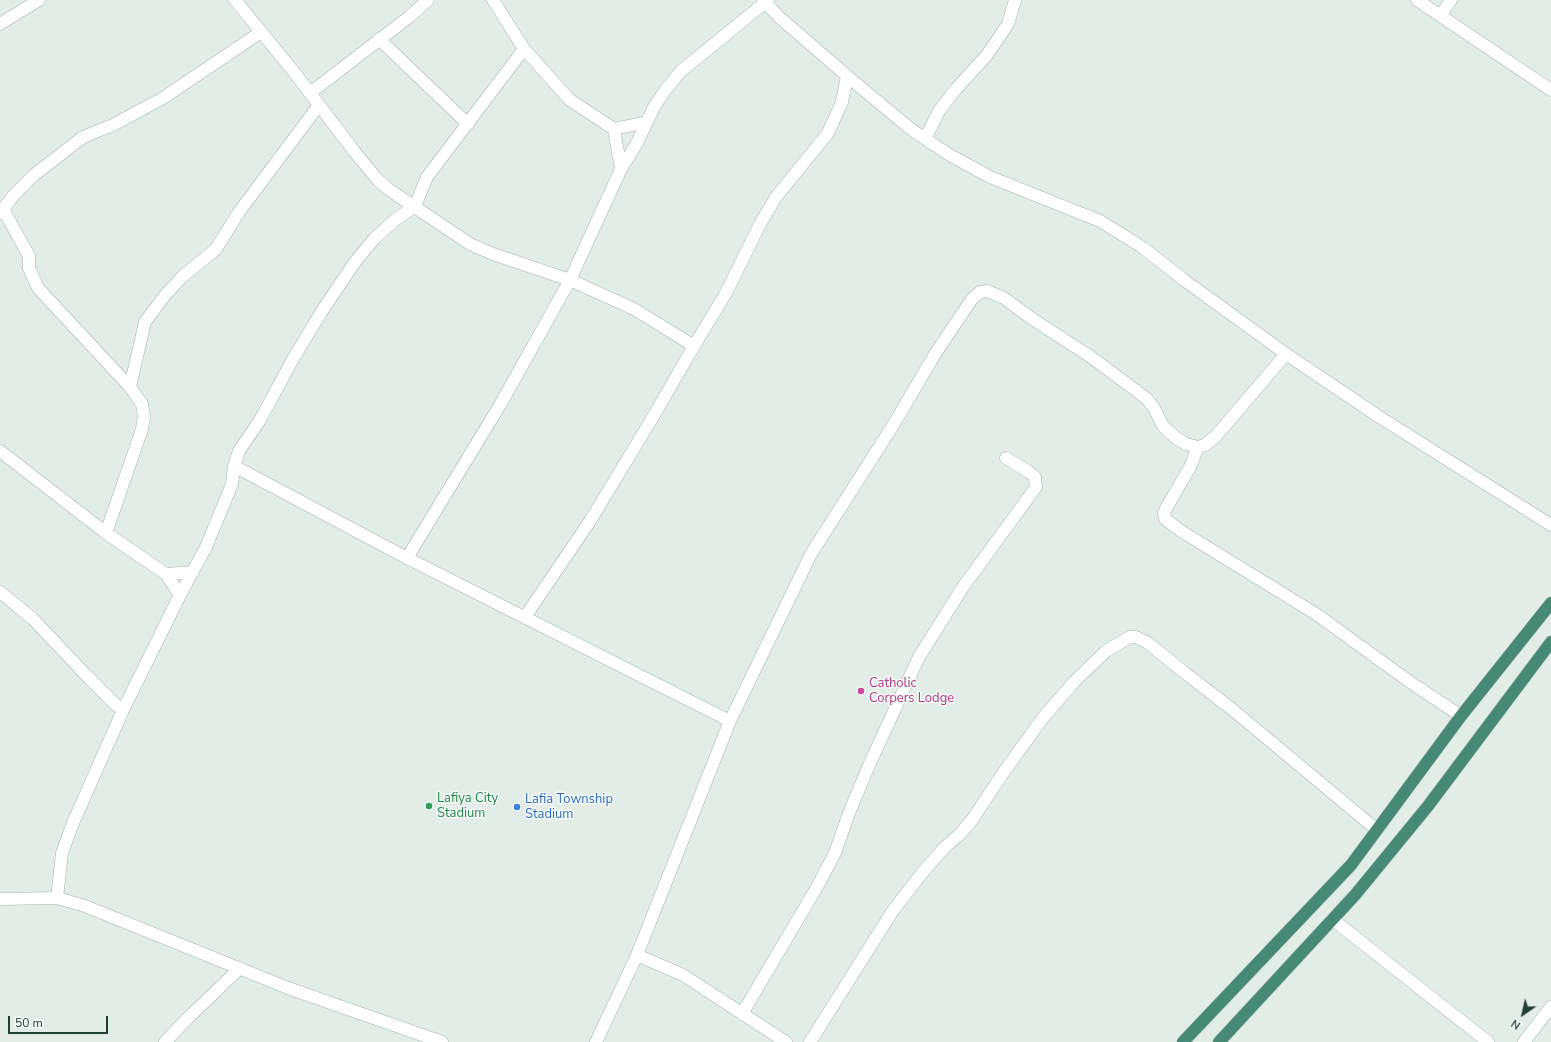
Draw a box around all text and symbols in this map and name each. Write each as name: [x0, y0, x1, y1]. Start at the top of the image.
place label: Catholic Corpers Lodge: [869, 676, 954, 707]
marker: Catholic Corpers Lodge: [856, 686, 866, 696]
place label: Lafiya City Stadium: [437, 791, 498, 822]
place label: Lafia Township Stadium: [525, 792, 613, 823]
marker: Lafiya City Stadium: [424, 801, 434, 811]
marker: Lafia Township Stadium: [512, 802, 522, 812]
north arrow: [1503, 994, 1543, 1034]
scale bar: [10, 1008, 110, 1034]
text: 50 m: [15, 1015, 43, 1031]
text: N: [1508, 1016, 1524, 1033]

